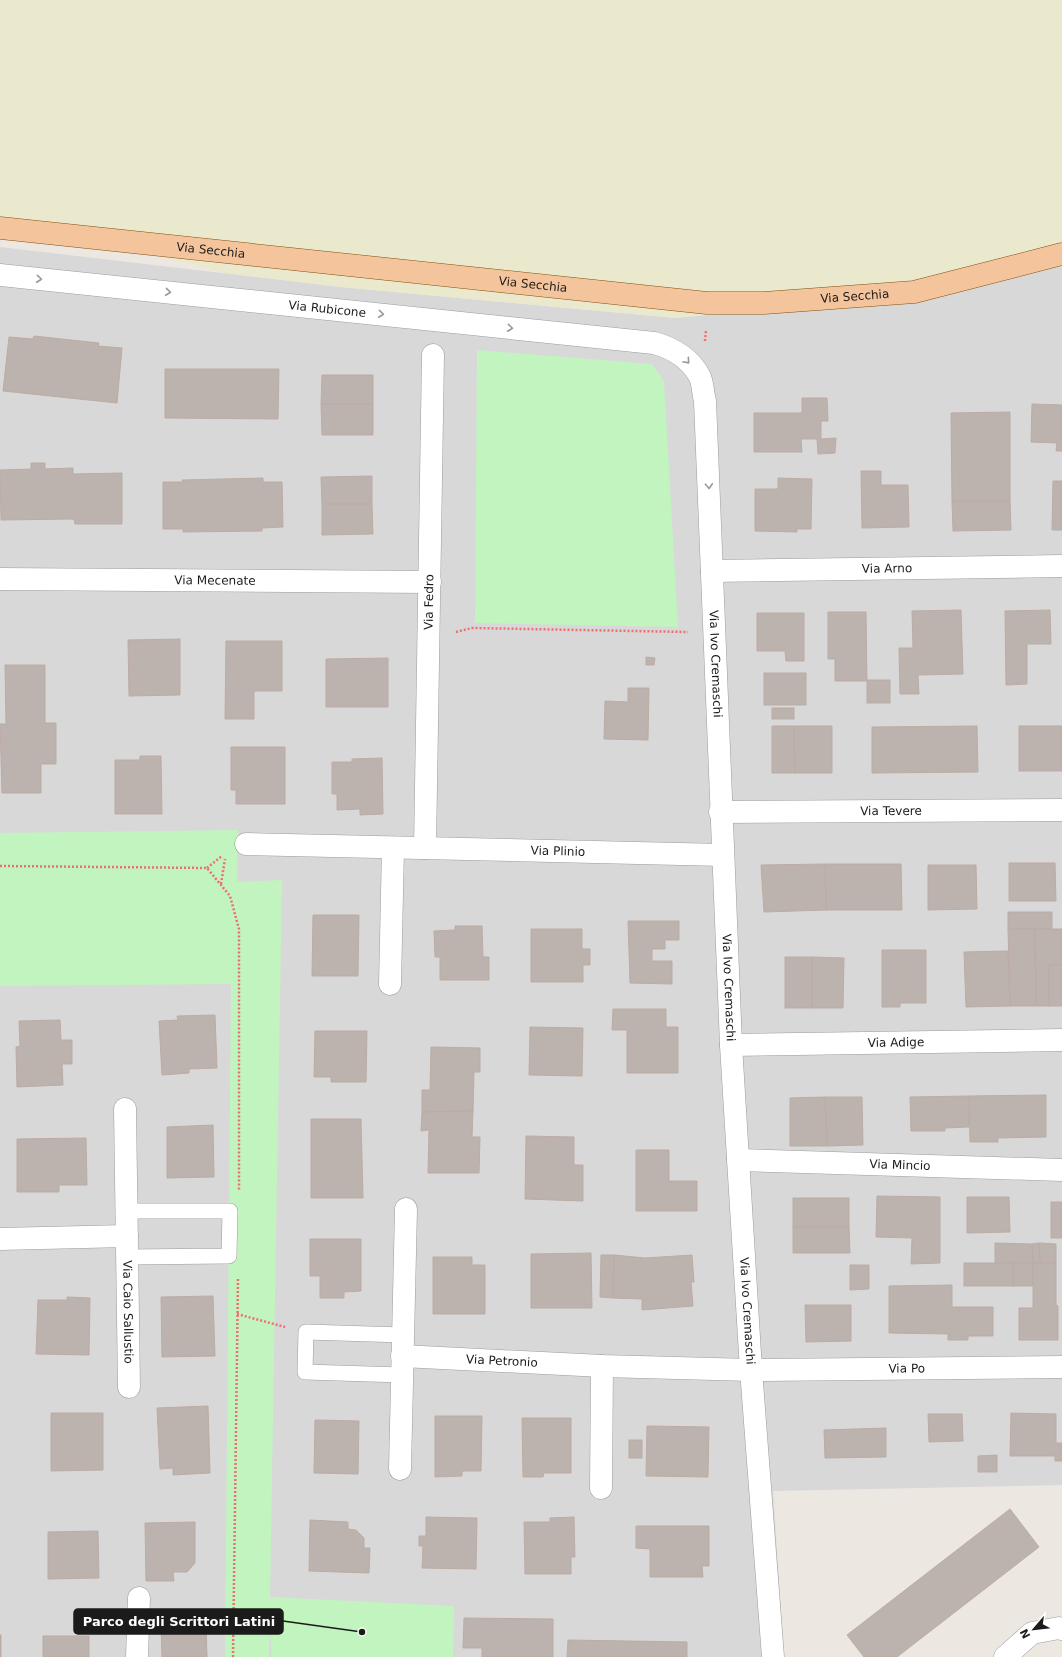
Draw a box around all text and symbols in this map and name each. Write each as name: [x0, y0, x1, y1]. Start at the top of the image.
street label: Via Secchia: [176, 240, 246, 261]
one-way arrow: [36, 274, 42, 283]
street label: Via Secchia: [498, 274, 568, 295]
street label: Via Secchia: [820, 287, 890, 306]
one-way arrow: [165, 288, 171, 297]
street label: Via Rubicone: [288, 298, 367, 320]
one-way arrow: [378, 310, 384, 319]
one-way arrow: [507, 323, 513, 332]
one-way arrow: [683, 357, 690, 364]
one-way arrow: [704, 483, 713, 489]
street label: Via Arno: [862, 561, 912, 576]
street label: Via Mecenate: [174, 573, 256, 588]
street label: Via Fedro: [422, 574, 436, 630]
street label: Via Ivo Cremaschi: [706, 610, 725, 718]
street label: Via Tevere: [860, 804, 922, 818]
street label: Via Plinio: [530, 844, 585, 859]
street label: Via Ivo Cremaschi: [720, 933, 738, 1042]
street label: Via Adige: [868, 1035, 924, 1050]
street label: Via Mincio: [869, 1157, 931, 1173]
street label: Via Ivo Cremaschi: [737, 1257, 758, 1365]
street label: Via Caio Sallustio: [120, 1260, 136, 1364]
street label: Via Petronio: [466, 1352, 538, 1370]
street label: Via Po: [888, 1361, 925, 1376]
callout: Parco degli Scrittori Latini: [74, 1609, 283, 1634]
north arrow: [1014, 1609, 1054, 1649]
text: Parco degli Scrittori Latini: [83, 1614, 275, 1629]
text: N: [1018, 1626, 1034, 1641]

